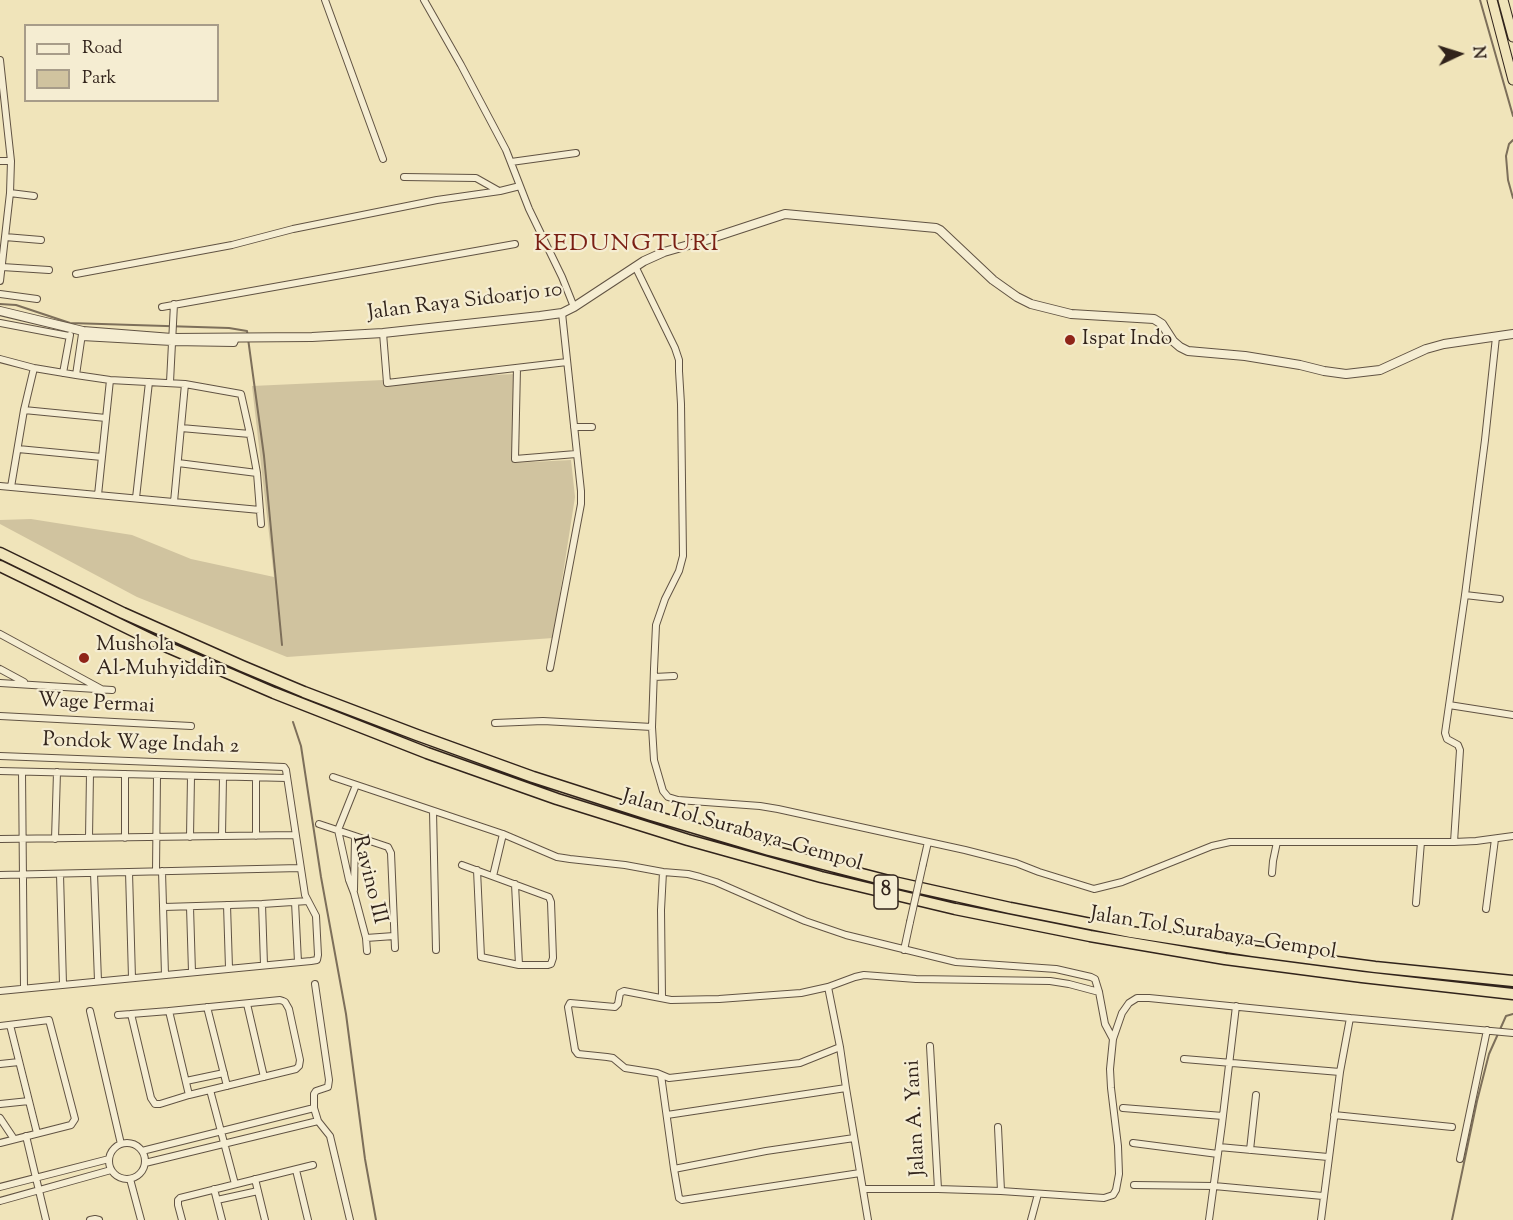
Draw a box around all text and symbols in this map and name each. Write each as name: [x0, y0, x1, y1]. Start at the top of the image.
legend: [24, 24, 219, 102]
north arrow: [1429, 24, 1489, 84]
text: Road: [82, 36, 122, 62]
text: N: [1466, 46, 1489, 60]
text: Park: [82, 66, 116, 92]
district label: KEDUNGTURI: [534, 232, 720, 260]
street label: Jalan Raya Sidoarjo 10: [366, 279, 564, 327]
place label: Ispat Indo: [1082, 327, 1172, 353]
marker: Ispat Indo: [1063, 333, 1077, 347]
place label: Mushola Al-Muhyiddin: [96, 633, 227, 683]
marker: Mushola Al-Muhyiddin: [77, 651, 91, 665]
street label: Wage Permai: [37, 689, 155, 721]
street label: Pondok Wage Indah 2: [42, 729, 240, 761]
street label: Jalan Tol Surabaya–Gempol: [619, 786, 865, 878]
street label: Ravino III: [345, 833, 391, 927]
road number: 8: [874, 875, 898, 909]
street label: Jalan Tol Surabaya–Gempol: [1088, 903, 1338, 967]
street label: Jalan A. Yani: [901, 1059, 933, 1177]

